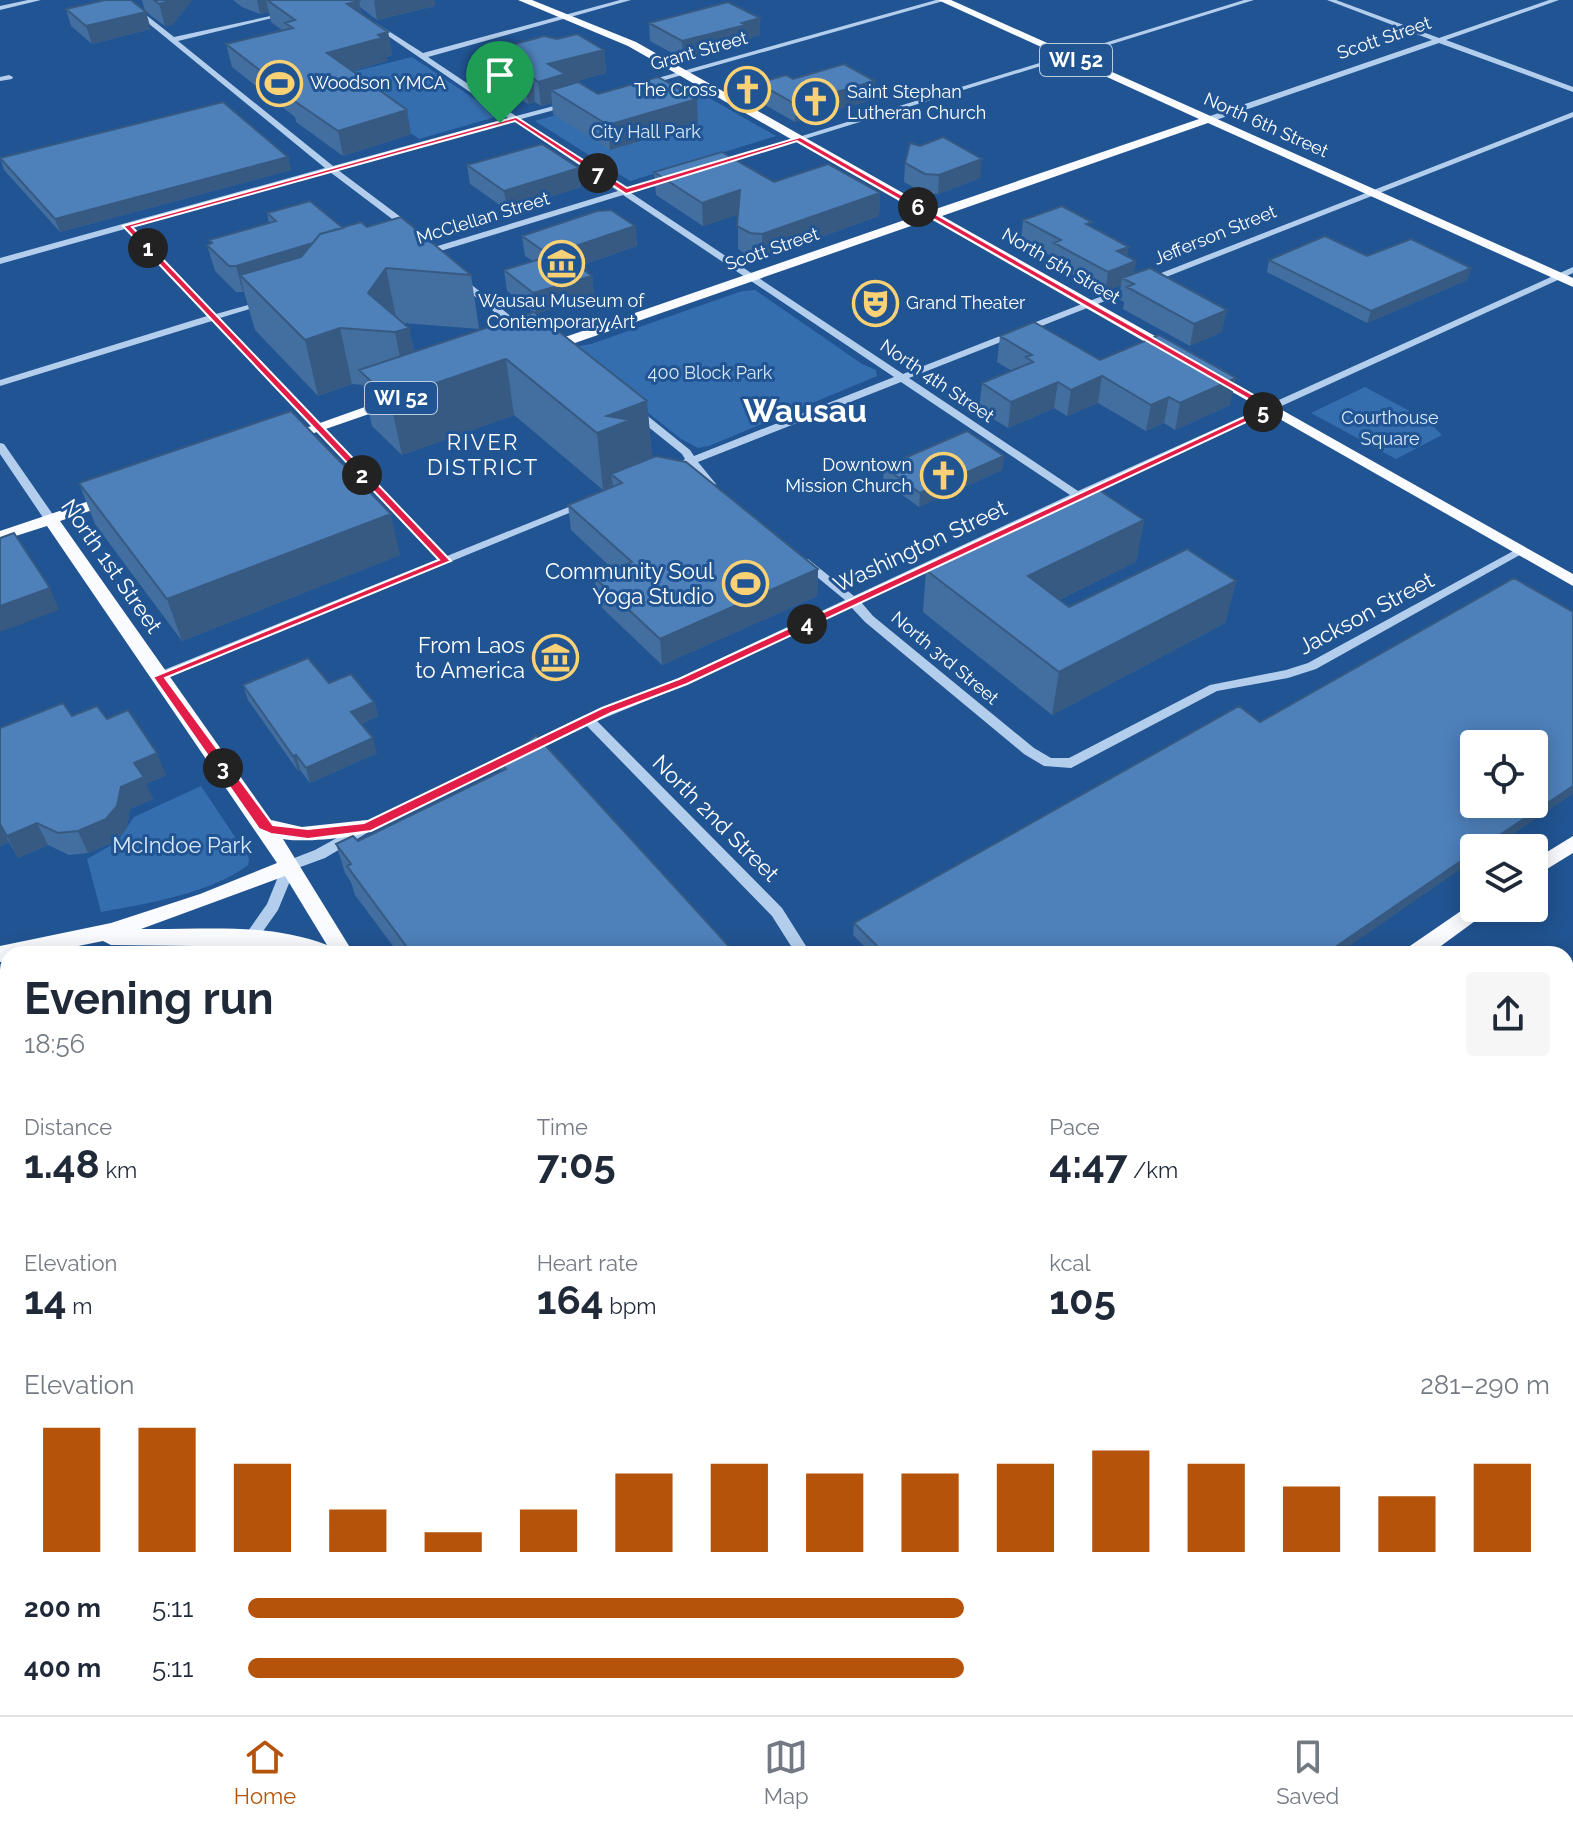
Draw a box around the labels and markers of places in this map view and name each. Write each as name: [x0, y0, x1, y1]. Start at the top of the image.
pin: [466, 41, 534, 123]
sports icon: Woodson YMCA: [255, 59, 303, 107]
church icon: The Cross: [724, 66, 772, 114]
place label: Woodson YMCA: [310, 72, 446, 93]
church icon: Saint Stephan Lutheran Church: [792, 78, 840, 126]
place label: The Cross: [634, 79, 717, 100]
place label: Saint Stephan Lutheran Church: [847, 81, 986, 123]
pin: 7: [578, 153, 618, 193]
pin: 6: [898, 187, 938, 227]
pin: 1: [128, 228, 168, 268]
museum icon: Wausau Museum of Contemporary Art: [537, 239, 585, 287]
theatre icon: Grand Theater: [851, 279, 899, 327]
place label: Wausau Museum of Contemporary Art: [478, 290, 645, 332]
place label: Grand Theater: [906, 292, 1026, 313]
pin: 5: [1243, 392, 1283, 432]
church icon: Downtown Mission Church: [919, 451, 967, 499]
place label: Downtown Mission Church: [785, 454, 912, 496]
pin: 2: [342, 455, 382, 495]
place label: Community Soul Yoga Studio: [545, 558, 714, 609]
sports icon: Community Soul Yoga Studio: [721, 560, 769, 608]
pin: 4: [787, 604, 827, 644]
place label: From Laos to America: [415, 632, 525, 683]
museum icon: From Laos to America: [532, 634, 580, 682]
pin: 3: [203, 748, 243, 788]

